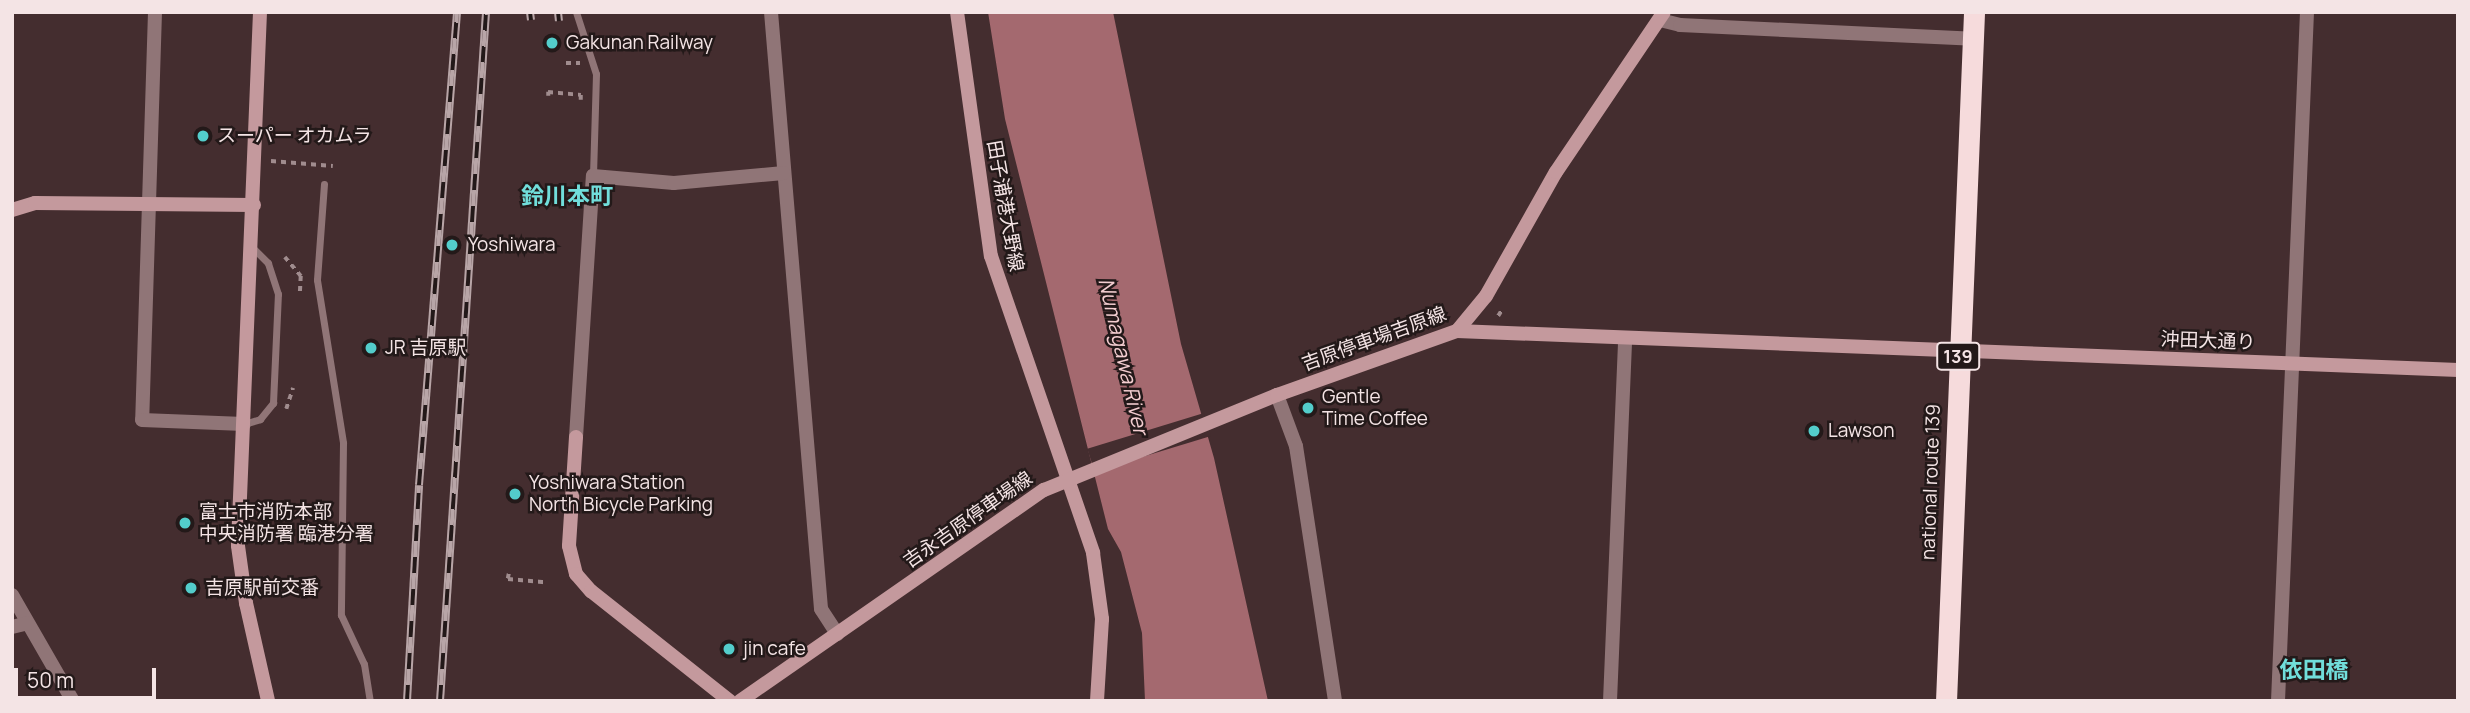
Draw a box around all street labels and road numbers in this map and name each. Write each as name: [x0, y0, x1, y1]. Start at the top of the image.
street label: 田子浦港大野線: [982, 139, 1028, 273]
street label: 吉原停車場吉原線: [1299, 302, 1449, 376]
street label: 沖田大通り: [2160, 328, 2256, 354]
road number: 139: [1935, 342, 1981, 370]
street label: national route 139: [1917, 404, 1945, 560]
street label: 吉永吉原停車場線: [899, 467, 1037, 573]

